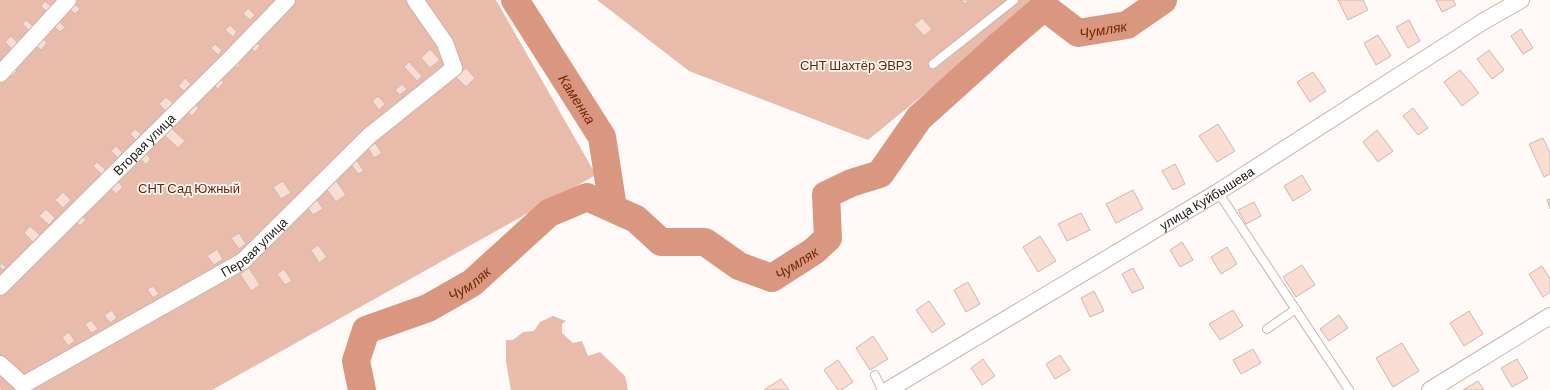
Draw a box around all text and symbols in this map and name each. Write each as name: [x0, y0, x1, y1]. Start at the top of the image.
water label: Чумляк: [1078, 16, 1129, 41]
park label: СНТ Шахтёр ЭВРЗ: [800, 57, 912, 73]
water label: Каменка: [556, 71, 600, 127]
street label: Вторая улица: [110, 109, 179, 178]
street label: улица Куйбышева: [1156, 163, 1258, 233]
park label: СНТ Сад Южный: [138, 180, 240, 196]
street label: Первая улица: [218, 213, 291, 280]
water label: Чумляк: [771, 242, 822, 283]
water label: Чумляк: [445, 261, 495, 304]

